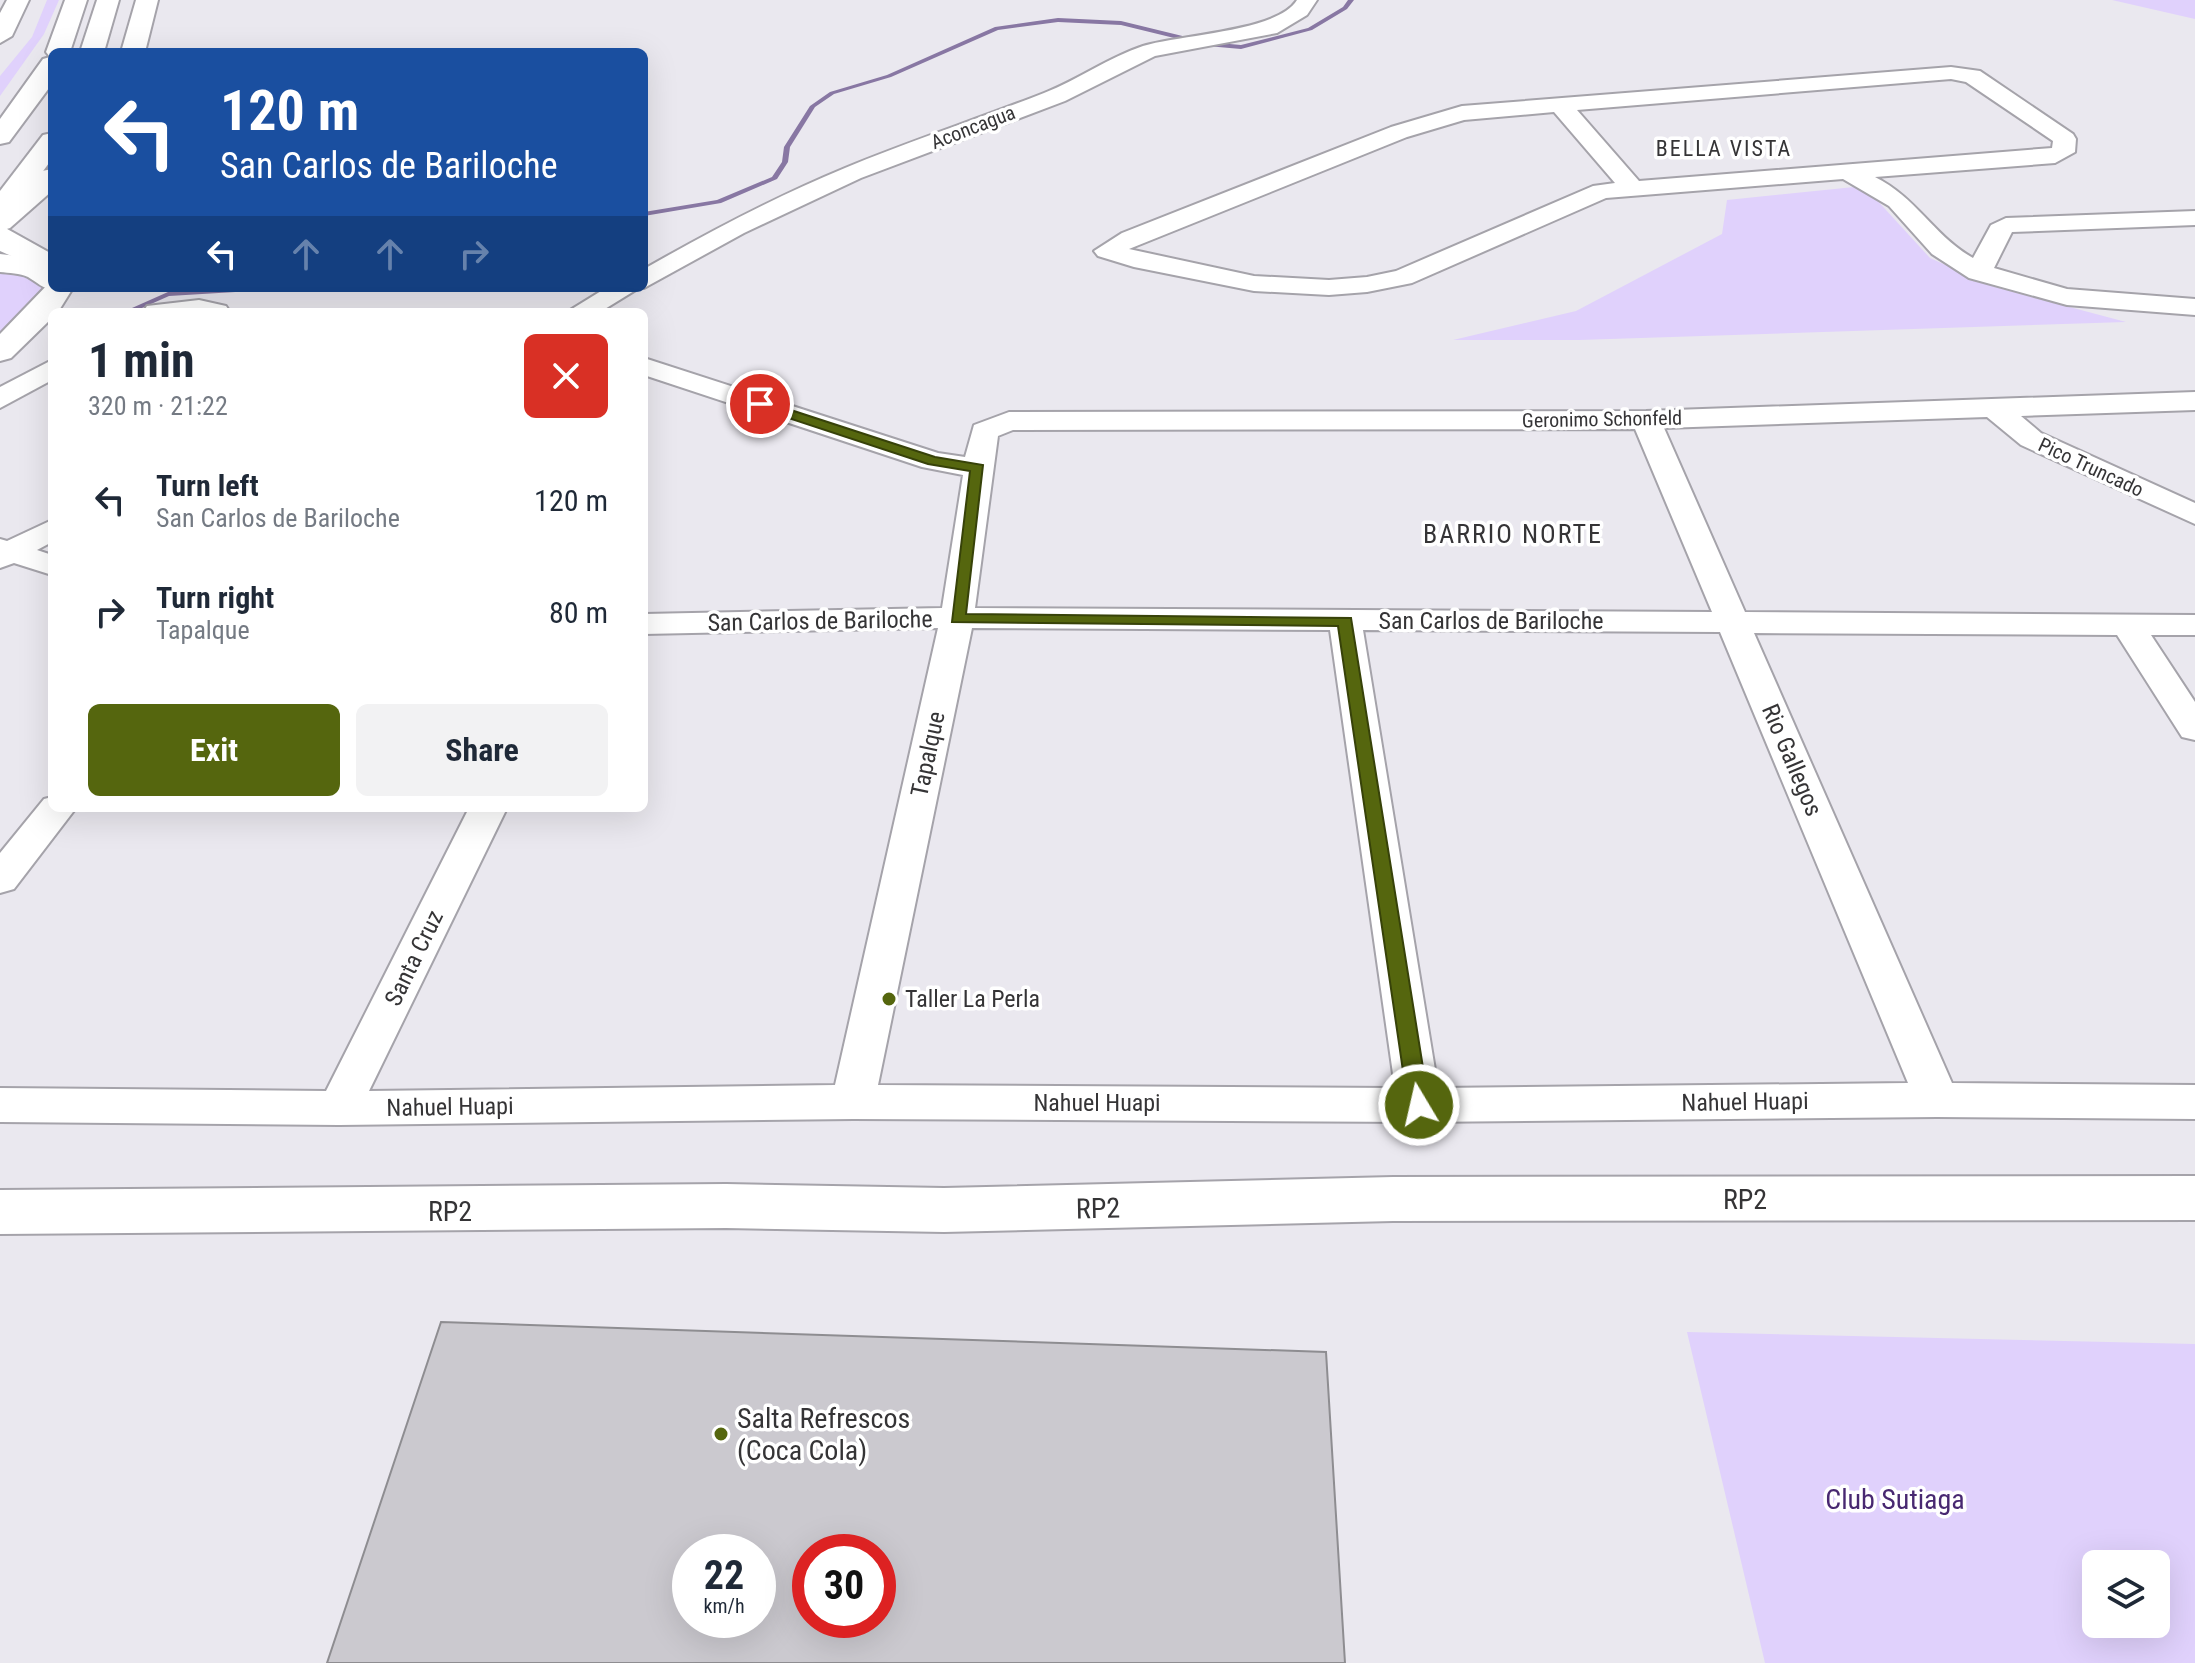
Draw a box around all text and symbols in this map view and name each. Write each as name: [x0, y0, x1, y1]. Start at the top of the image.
text: 120 m: [220, 78, 359, 144]
icon: left: [88, 80, 192, 184]
street label: Aconcagua: [927, 100, 1019, 154]
district label: BELLA VISTA: [1656, 136, 1792, 161]
text: San Carlos de Bariloche: [220, 145, 558, 187]
icon: left: [200, 232, 244, 276]
icon: ahead: [284, 232, 328, 276]
icon: ahead: [368, 232, 412, 276]
icon: right: [452, 232, 496, 276]
text: 1 min: [88, 332, 195, 389]
button: close: [524, 334, 608, 418]
pin: [726, 370, 794, 438]
icon: arrive: [738, 382, 782, 426]
text: 320 m · 21:22: [88, 391, 228, 421]
street label: Geronimo Schonfeld: [1522, 406, 1682, 432]
street label: Pico Truncado: [2035, 432, 2147, 502]
text: Turn left: [156, 468, 259, 503]
icon: left: [88, 478, 132, 522]
text: 120 m: [534, 483, 608, 518]
text: San Carlos de Bariloche: [156, 503, 400, 533]
district label: BARRIO NORTE: [1423, 519, 1603, 549]
text: Turn right: [156, 580, 274, 615]
icon: right: [88, 590, 132, 634]
text: 80 m: [549, 595, 608, 630]
street label: San Carlos de Bariloche: [707, 605, 933, 637]
street label: San Carlos de Bariloche: [1378, 607, 1604, 635]
text: Tapalque: [156, 615, 250, 645]
street label: Rio Gallegos: [1756, 700, 1828, 820]
button: Exit: [88, 704, 340, 796]
button: Share: [356, 704, 608, 796]
street label: Tapalque: [905, 709, 951, 799]
street label: Santa Cruz: [379, 906, 449, 1010]
place label: Taller La Perla: [905, 985, 1040, 1013]
marker: Taller La Perla: [880, 990, 898, 1008]
position arrow: [1377, 1063, 1461, 1147]
street label: Nahuel Huapi: [1681, 1087, 1809, 1117]
street label: Nahuel Huapi: [1033, 1089, 1161, 1117]
street label: Nahuel Huapi: [386, 1092, 514, 1122]
street label: RP2: [1723, 1183, 1767, 1216]
street label: RP2: [1076, 1192, 1120, 1225]
street label: RP2: [428, 1195, 472, 1228]
place label: Salta Refrescos (Coca Cola): [737, 1402, 910, 1467]
marker: Salta Refrescos (Coca Cola): [712, 1425, 730, 1443]
park label: Club Sutiaga: [1825, 1483, 1965, 1516]
speed limit sign: 30: [792, 1534, 896, 1638]
map controls: [2082, 1550, 2170, 1638]
button: layers: [2082, 1550, 2170, 1638]
text: 22: [704, 1552, 744, 1599]
text: km/h: [703, 1594, 745, 1618]

